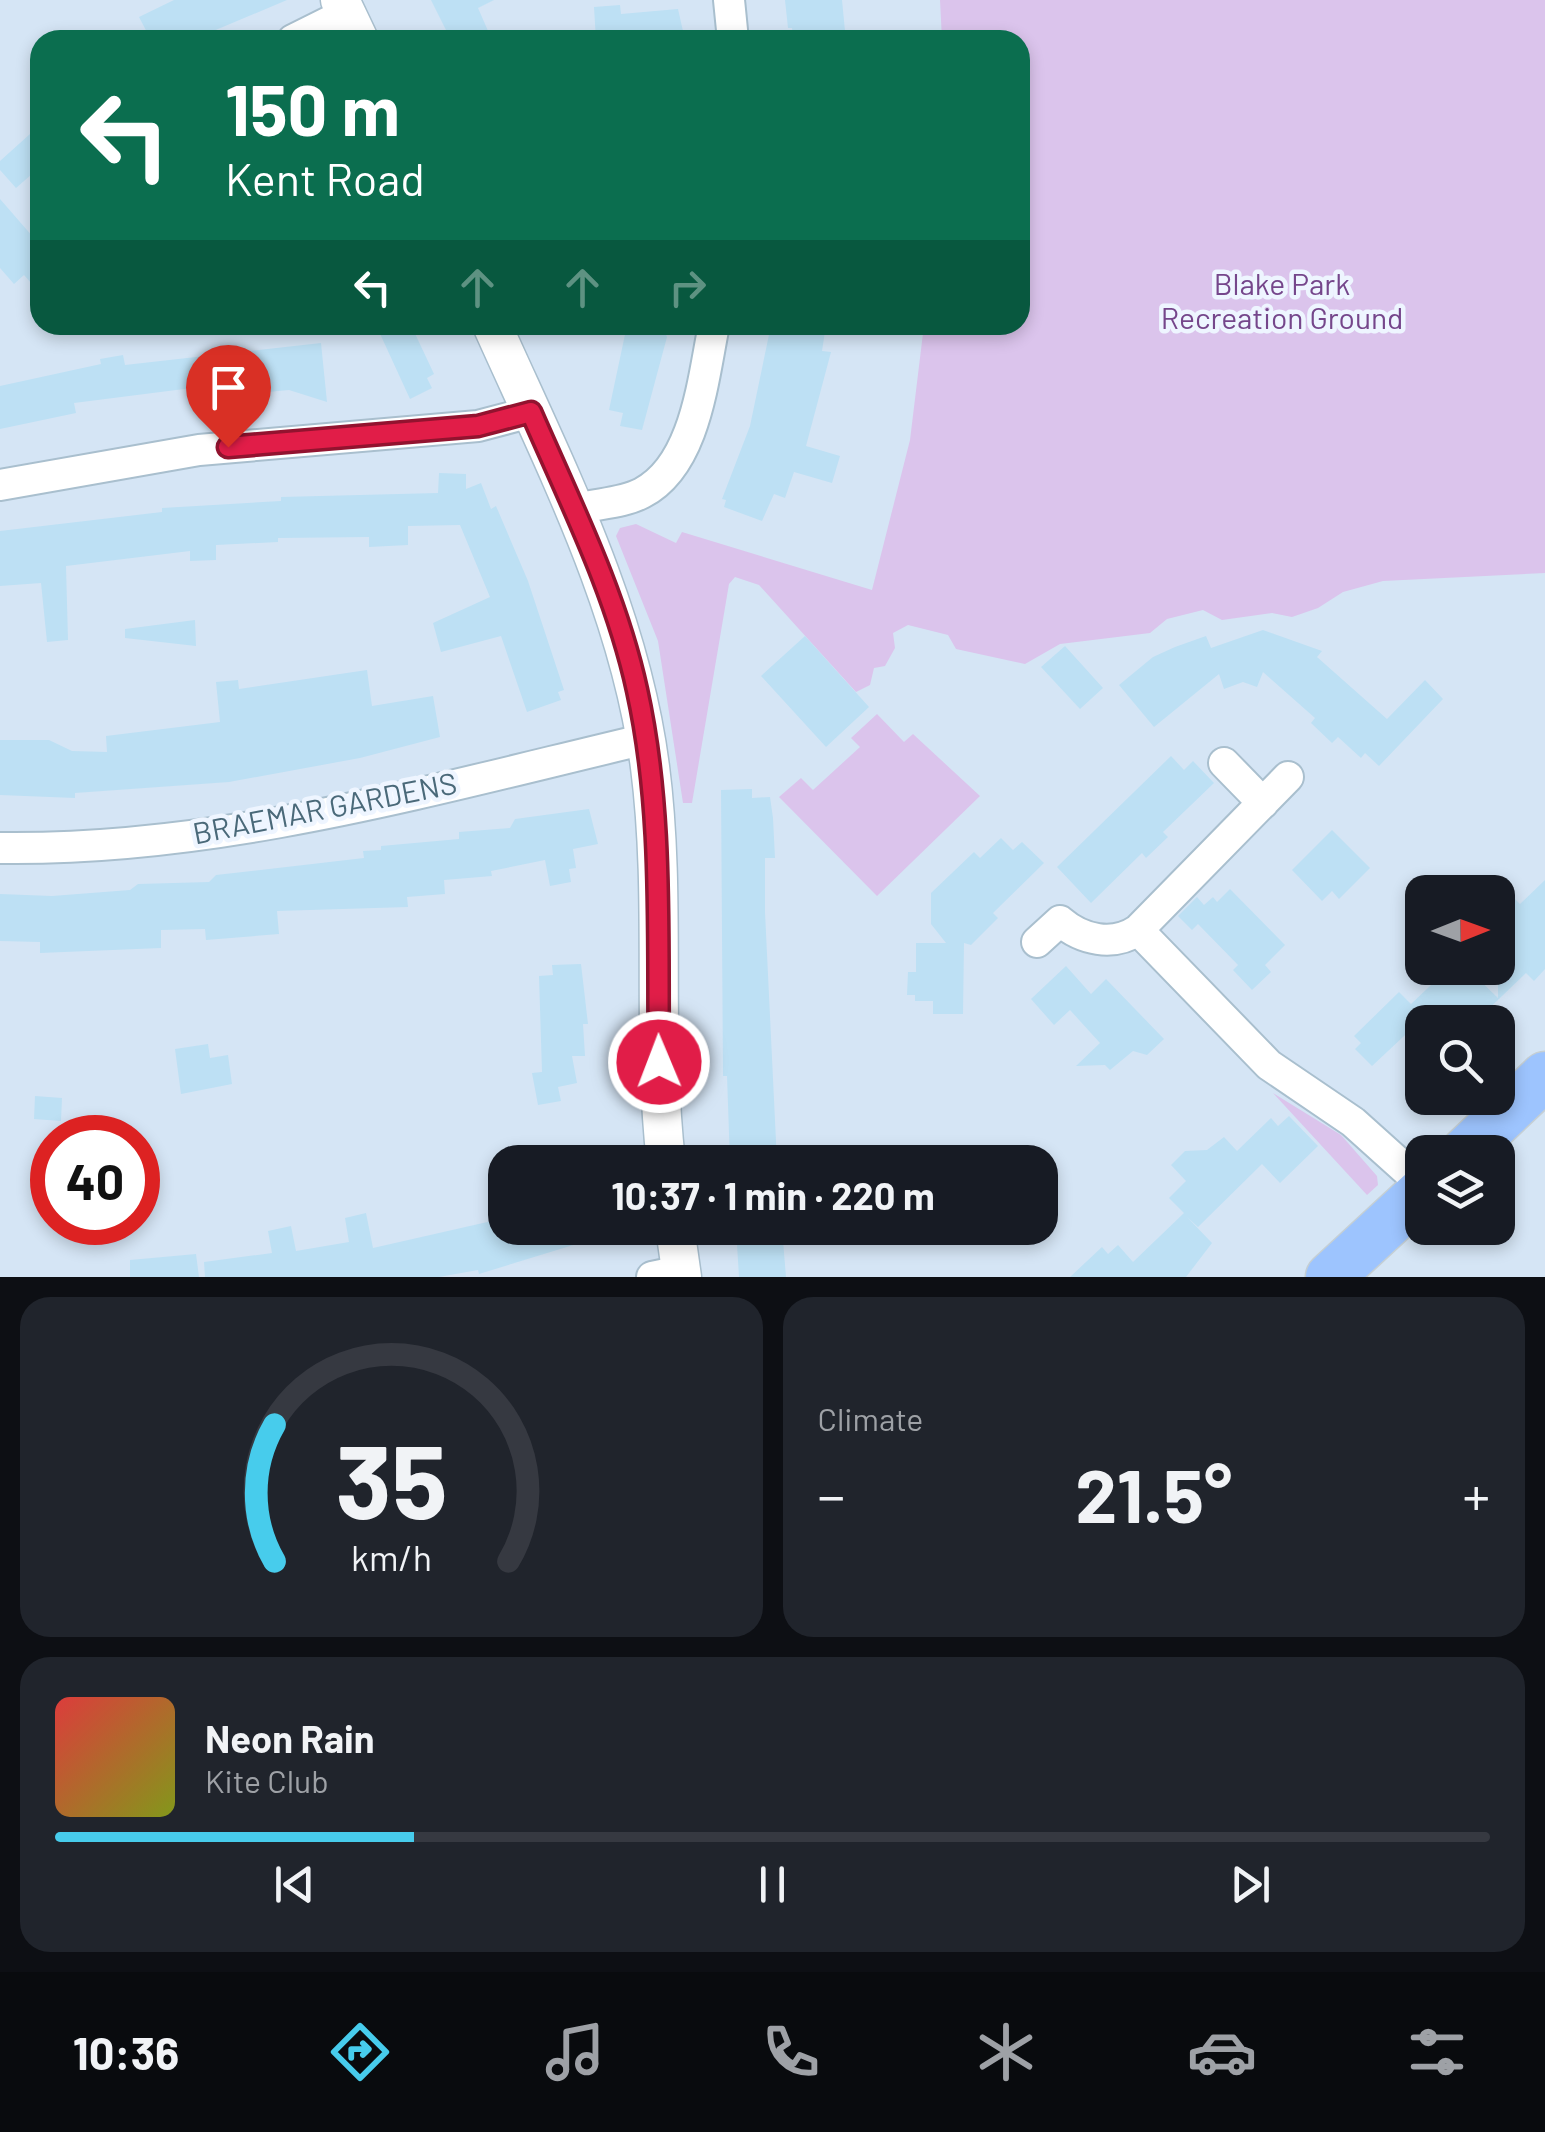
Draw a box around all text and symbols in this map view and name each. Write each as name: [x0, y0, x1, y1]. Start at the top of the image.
text: 150 m: [225, 66, 400, 150]
icon: left: [60, 70, 190, 200]
text: Kent Road: [225, 151, 425, 205]
icon: left: [345, 260, 400, 315]
icon: ahead: [450, 260, 505, 315]
icon: ahead: [555, 260, 610, 315]
icon: right: [660, 260, 715, 315]
park label: Blake Park Recreation Ground: [1161, 265, 1403, 335]
pin: [186, 345, 271, 448]
icon: arrive: [201, 360, 256, 415]
street label: BRAEMAR GARDENS: [190, 764, 460, 850]
north arrow: [1405, 875, 1515, 985]
map controls: [1405, 875, 1515, 1245]
button: search: [1405, 1005, 1515, 1115]
position arrow: [607, 1010, 711, 1114]
speed limit sign: 40: [30, 1115, 160, 1245]
button: layers: [1405, 1135, 1515, 1245]
text: 10:37 · 1 min · 220 m: [611, 1172, 935, 1218]
text: Climate: [818, 1399, 923, 1437]
text: 35: [335, 1415, 447, 1540]
text: 21.5°: [1075, 1448, 1232, 1538]
text: −: [818, 1461, 845, 1527]
text: +: [1462, 1461, 1490, 1527]
text: km/h: [351, 1535, 432, 1578]
text: Neon Rain: [205, 1715, 374, 1761]
text: Kite Club: [205, 1761, 329, 1799]
icon: previous: [267, 1857, 322, 1912]
icon: pause: [745, 1857, 800, 1912]
icon: next: [1223, 1857, 1278, 1912]
icon: directions: [325, 2017, 395, 2087]
icon: music: [540, 2017, 610, 2087]
icon: phone: [756, 2017, 826, 2087]
icon: climate: [971, 2017, 1041, 2087]
icon: car: [1187, 2017, 1257, 2087]
icon: filters: [1402, 2017, 1472, 2087]
text: 10:36: [73, 2025, 179, 2079]

